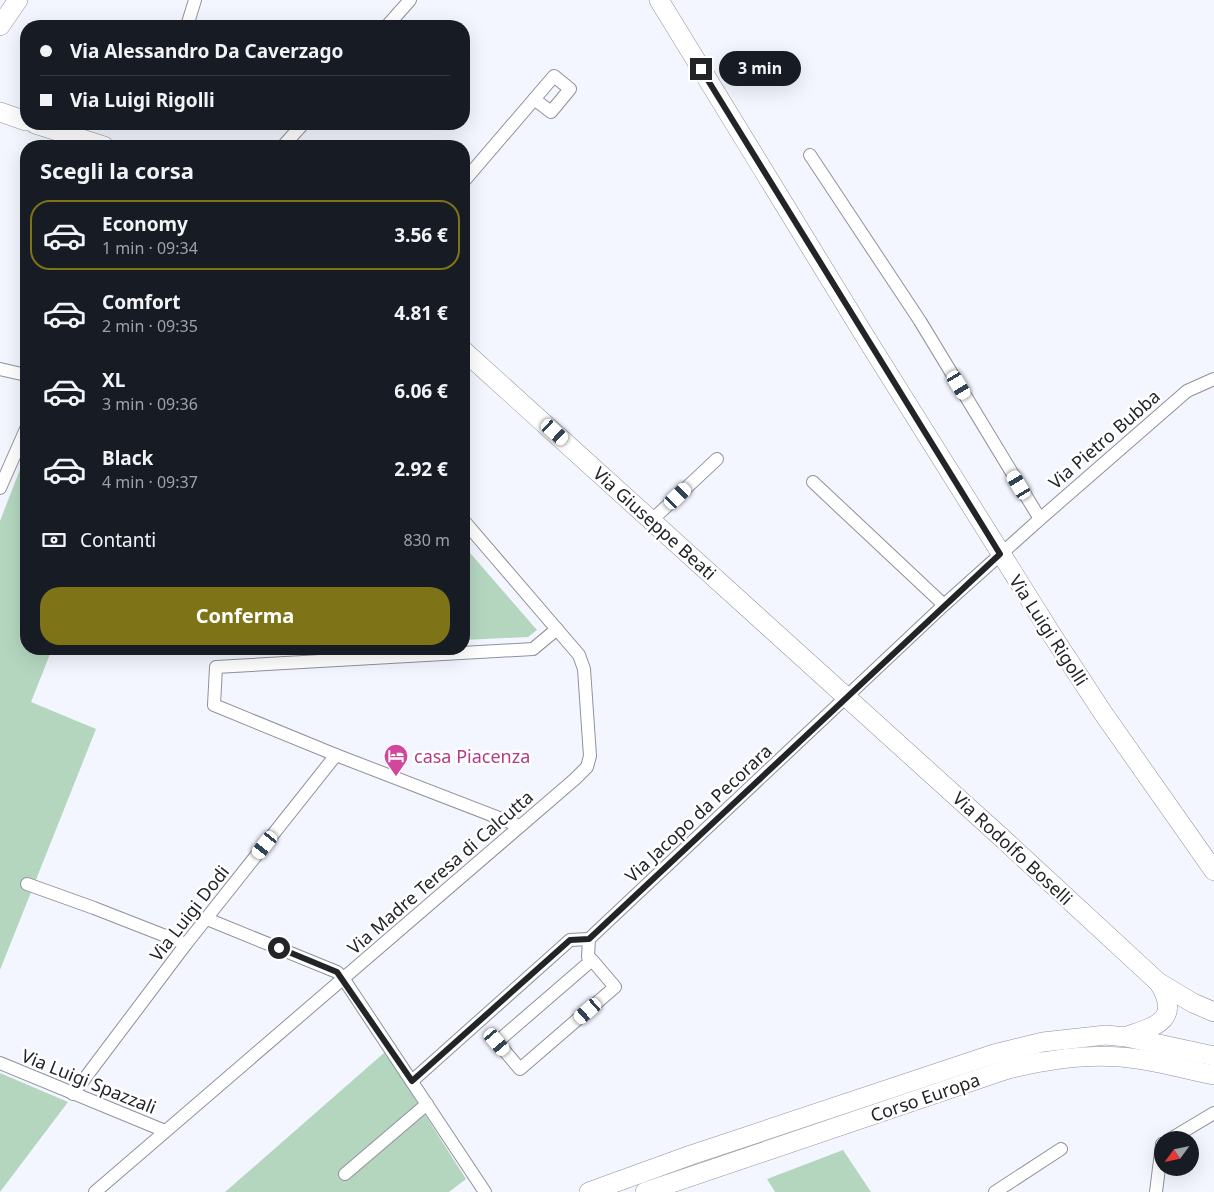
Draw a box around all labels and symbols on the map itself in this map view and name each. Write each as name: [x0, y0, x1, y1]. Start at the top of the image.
callout: 3 min: [718, 52, 801, 86]
route end: [690, 58, 712, 80]
car: [944, 368, 973, 402]
street label: Via Pietro Bubba: [1043, 384, 1165, 494]
car: [538, 416, 571, 448]
street label: Via Giuseppe Beati: [588, 461, 722, 585]
car: [1004, 468, 1033, 502]
car: [661, 480, 694, 512]
street label: Via Luigi Rigolli: [1004, 570, 1094, 690]
street label: Via Jacopo da Pecorara: [620, 739, 776, 887]
hotel icon: casa Piacenza: [383, 743, 409, 777]
place label: casa Piacenza: [414, 744, 530, 768]
street label: Via Madre Teresa di Calcutta: [342, 785, 538, 959]
street label: Via Rodolfo Boselli: [948, 786, 1078, 910]
car: [249, 829, 280, 861]
street label: Via Luigi Dodi: [144, 860, 234, 966]
route start: [268, 937, 290, 959]
car: [571, 995, 604, 1027]
car: [481, 1026, 512, 1058]
street label: Via Luigi Spazzali: [18, 1043, 160, 1119]
street label: Corso Europa: [867, 1067, 983, 1127]
north arrow: [1154, 1131, 1199, 1176]

